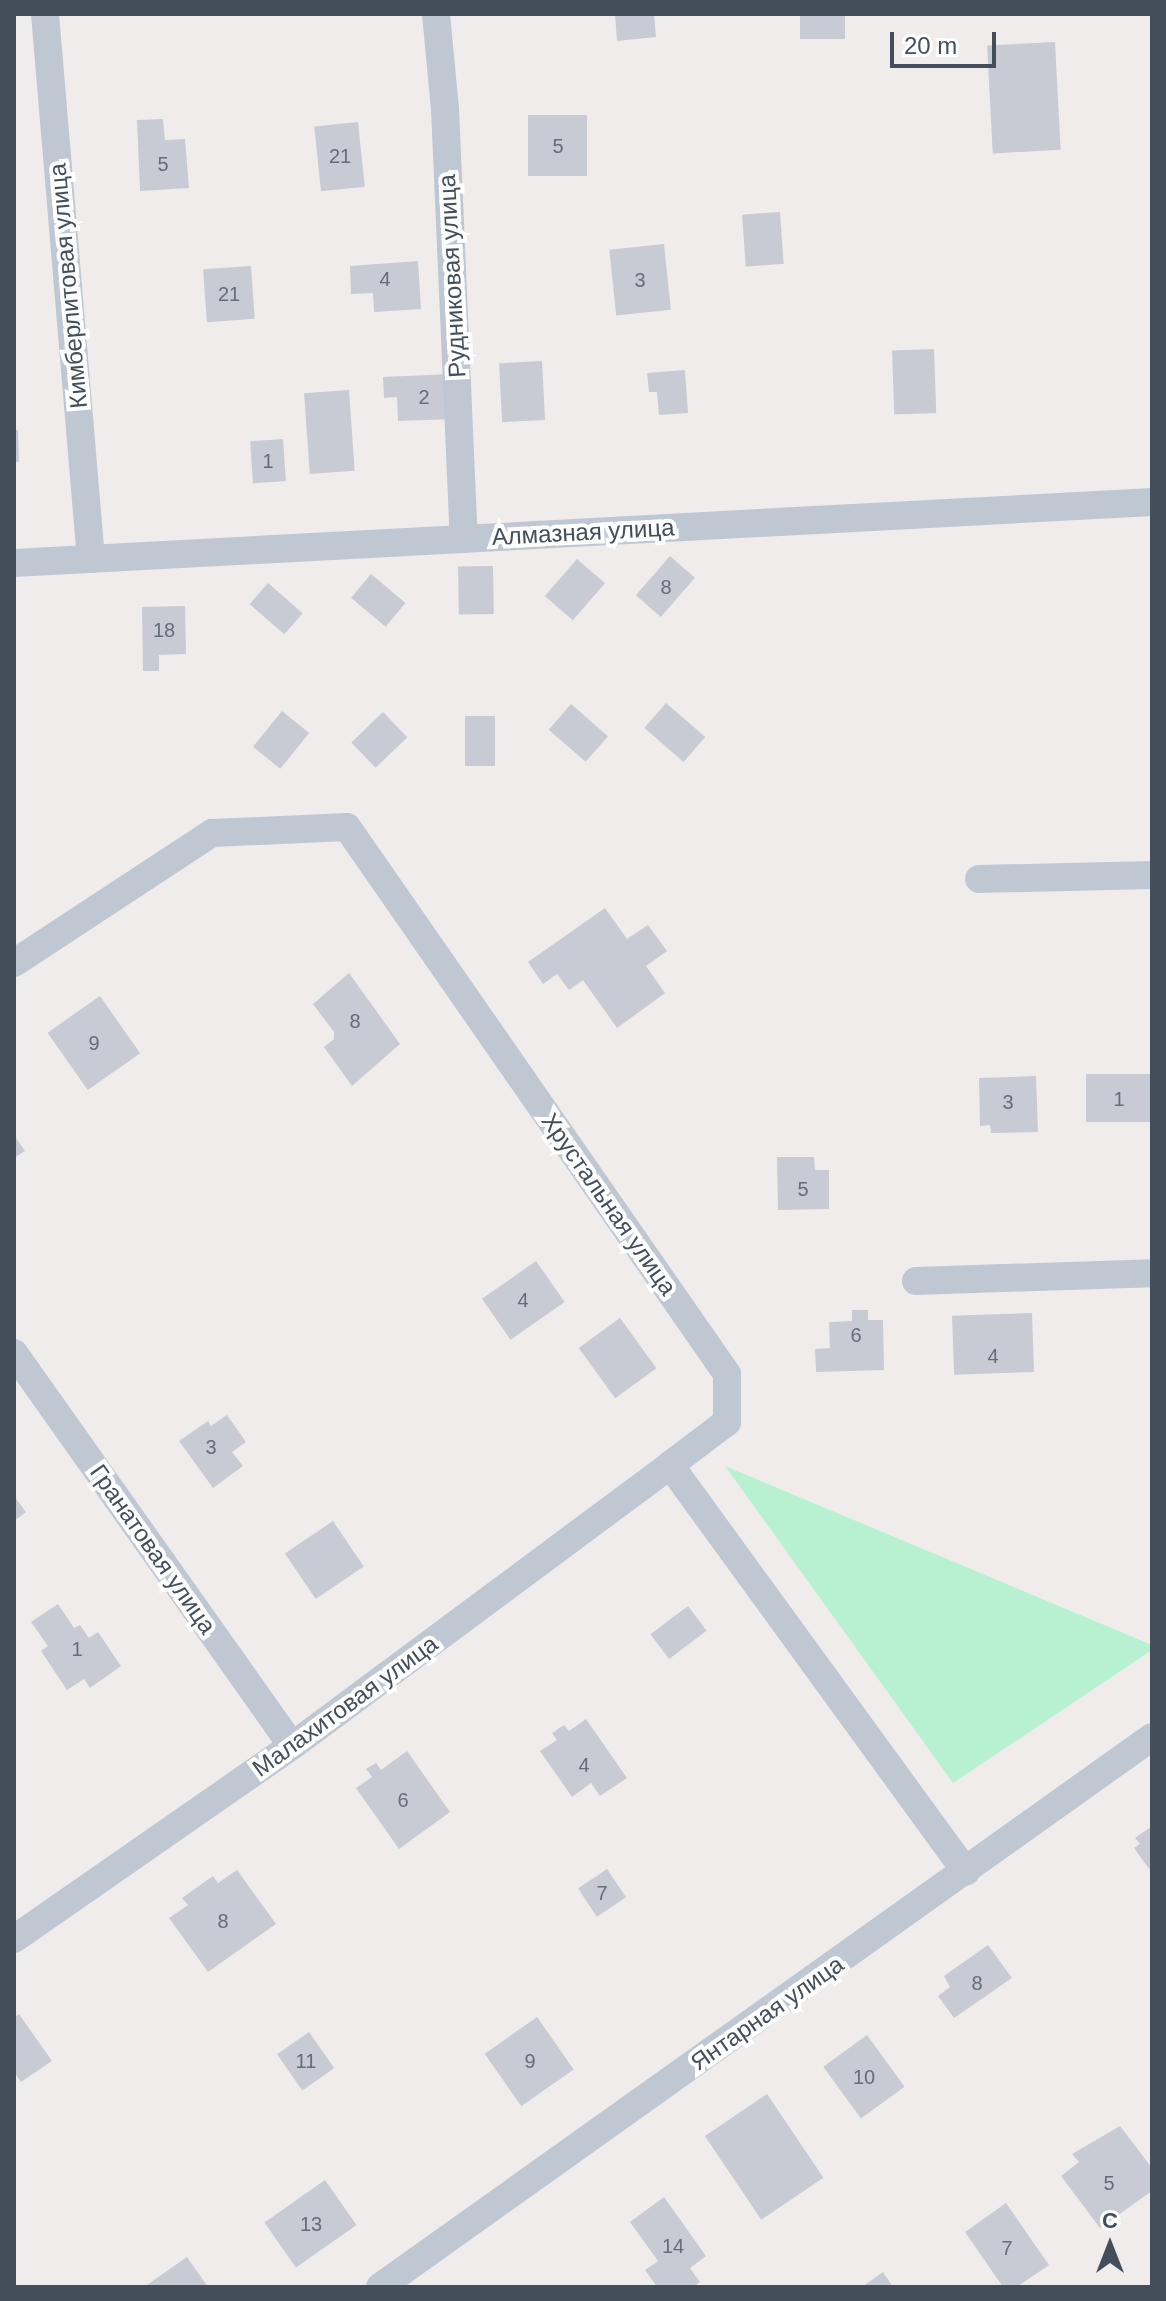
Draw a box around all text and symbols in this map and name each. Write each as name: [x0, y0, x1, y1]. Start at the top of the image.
scale bar: [894, 16, 1000, 66]
text: 20 m: [904, 32, 957, 59]
house number: 5: [552, 134, 564, 158]
house number: 21: [329, 144, 351, 168]
house number: 5: [157, 152, 169, 176]
street label: Кимберлитовая улица: [43, 162, 93, 410]
street label: Рудниковая улица: [432, 174, 472, 378]
house number: 4: [379, 267, 391, 291]
house number: 3: [634, 268, 646, 292]
house number: 21: [218, 282, 240, 306]
house number: 2: [418, 385, 430, 409]
house number: 1: [262, 449, 274, 473]
street label: Алмазная улица: [491, 513, 675, 551]
house number: 8: [660, 575, 672, 599]
house number: 18: [153, 618, 175, 642]
house number: 8: [349, 1009, 361, 1033]
house number: 9: [88, 1031, 100, 1055]
house number: 1: [1113, 1087, 1125, 1111]
house number: 3: [1002, 1090, 1014, 1114]
street label: Хрустальная улица: [535, 1107, 683, 1301]
house number: 5: [797, 1177, 809, 1201]
house number: 4: [517, 1288, 529, 1312]
house number: 6: [850, 1323, 862, 1347]
house number: 4: [987, 1344, 999, 1368]
house number: 3: [205, 1435, 217, 1459]
street label: Гранатовая улица: [84, 1459, 222, 1639]
street label: Малахитовая улица: [247, 1629, 443, 1783]
house number: 1: [71, 1637, 83, 1661]
house number: 4: [578, 1753, 590, 1777]
house number: 6: [397, 1788, 409, 1812]
house number: 7: [596, 1881, 608, 1905]
house number: 8: [217, 1909, 229, 1933]
street label: Янтарная улица: [685, 1950, 849, 2076]
house number: 8: [971, 1971, 983, 1995]
house number: 11: [296, 2049, 316, 2073]
house number: 9: [524, 2049, 536, 2073]
house number: 10: [853, 2065, 875, 2089]
house number: 5: [1103, 2171, 1115, 2195]
north arrow: [1070, 2205, 1150, 2285]
text: С: [1102, 2208, 1118, 2233]
house number: 13: [300, 2212, 322, 2236]
house number: 14: [662, 2234, 684, 2258]
house number: 7: [1001, 2236, 1013, 2260]

